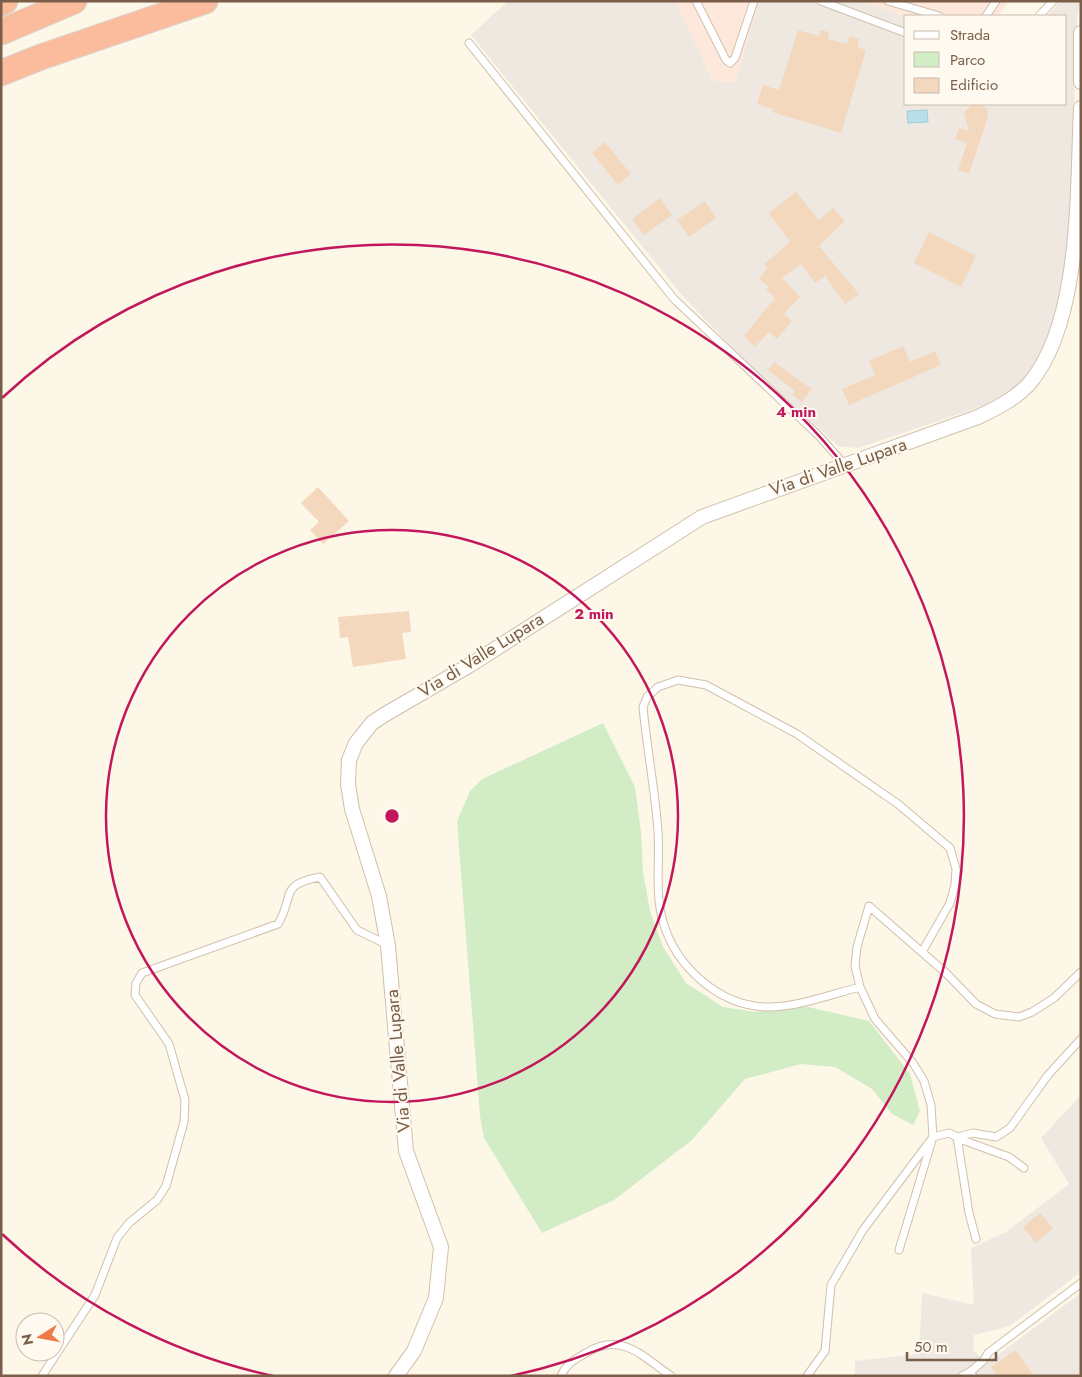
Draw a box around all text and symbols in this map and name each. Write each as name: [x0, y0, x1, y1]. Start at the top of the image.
legend: [904, 15, 1067, 105]
text: Strada: [950, 24, 990, 46]
text: Parco: [950, 49, 985, 71]
text: Edificio: [950, 74, 998, 96]
text: 4 min: [776, 401, 816, 423]
street label: Via di Valle Lupara: [766, 431, 910, 503]
text: 2 min: [574, 603, 614, 625]
street label: Via di Valle Lupara: [413, 606, 549, 704]
centre of rings: [383, 807, 401, 825]
street label: Via di Valle Lupara: [379, 988, 417, 1134]
north arrow: [15, 1312, 65, 1362]
scale bar: [907, 1330, 996, 1362]
text: N: [16, 1332, 38, 1347]
text: 50 m: [914, 1336, 948, 1358]

